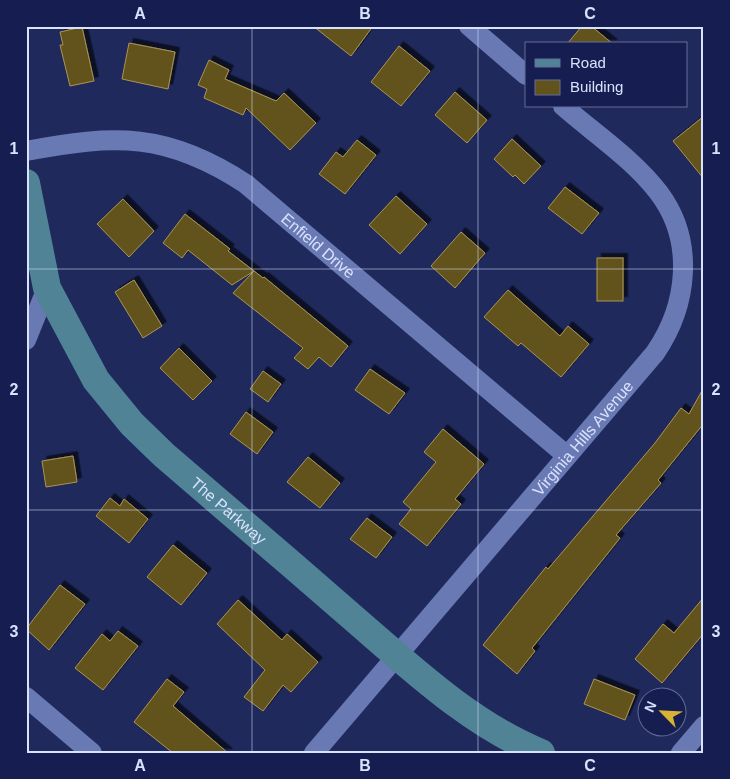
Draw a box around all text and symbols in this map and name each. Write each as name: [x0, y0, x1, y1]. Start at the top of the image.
text: A: [134, 5, 146, 22]
text: B: [359, 5, 371, 22]
text: C: [584, 5, 596, 22]
legend: [525, 42, 688, 108]
text: Road: [570, 54, 606, 71]
text: Building: [570, 78, 623, 95]
text: 1: [10, 140, 19, 157]
text: 1: [712, 140, 721, 157]
street label: Enfield Drive: [278, 210, 359, 281]
street label: Virginia Hills Avenue: [529, 377, 636, 499]
text: 2: [10, 381, 19, 398]
text: 2: [712, 381, 721, 398]
street label: The Parkway: [188, 474, 270, 547]
text: 3: [10, 623, 19, 640]
text: 3: [712, 623, 721, 640]
north arrow: [638, 686, 688, 736]
text: N: [641, 699, 659, 715]
text: A: [134, 757, 146, 774]
text: B: [359, 757, 371, 774]
text: C: [584, 757, 596, 774]

